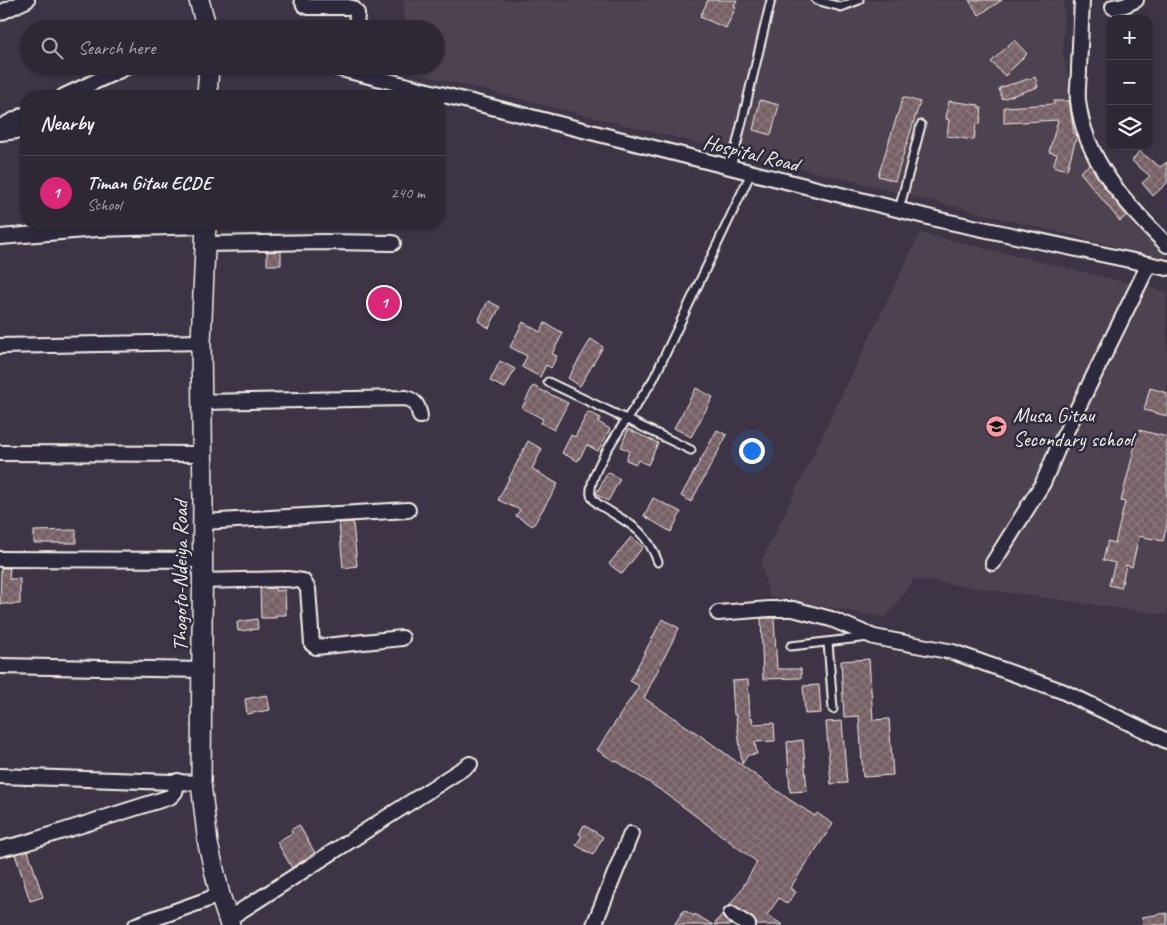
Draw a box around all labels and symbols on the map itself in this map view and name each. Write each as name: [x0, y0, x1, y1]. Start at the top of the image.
street label: Hospital Road: [701, 129, 805, 178]
pin: 1: [368, 284, 400, 322]
place label: Musa Gitau Secondary school: [1013, 402, 1137, 452]
school or university icon: Musa Gitau Secondary school: [985, 415, 1009, 439]
your location: [739, 438, 765, 464]
street label: Thogoto-Ndeiya Road: [167, 498, 193, 651]

